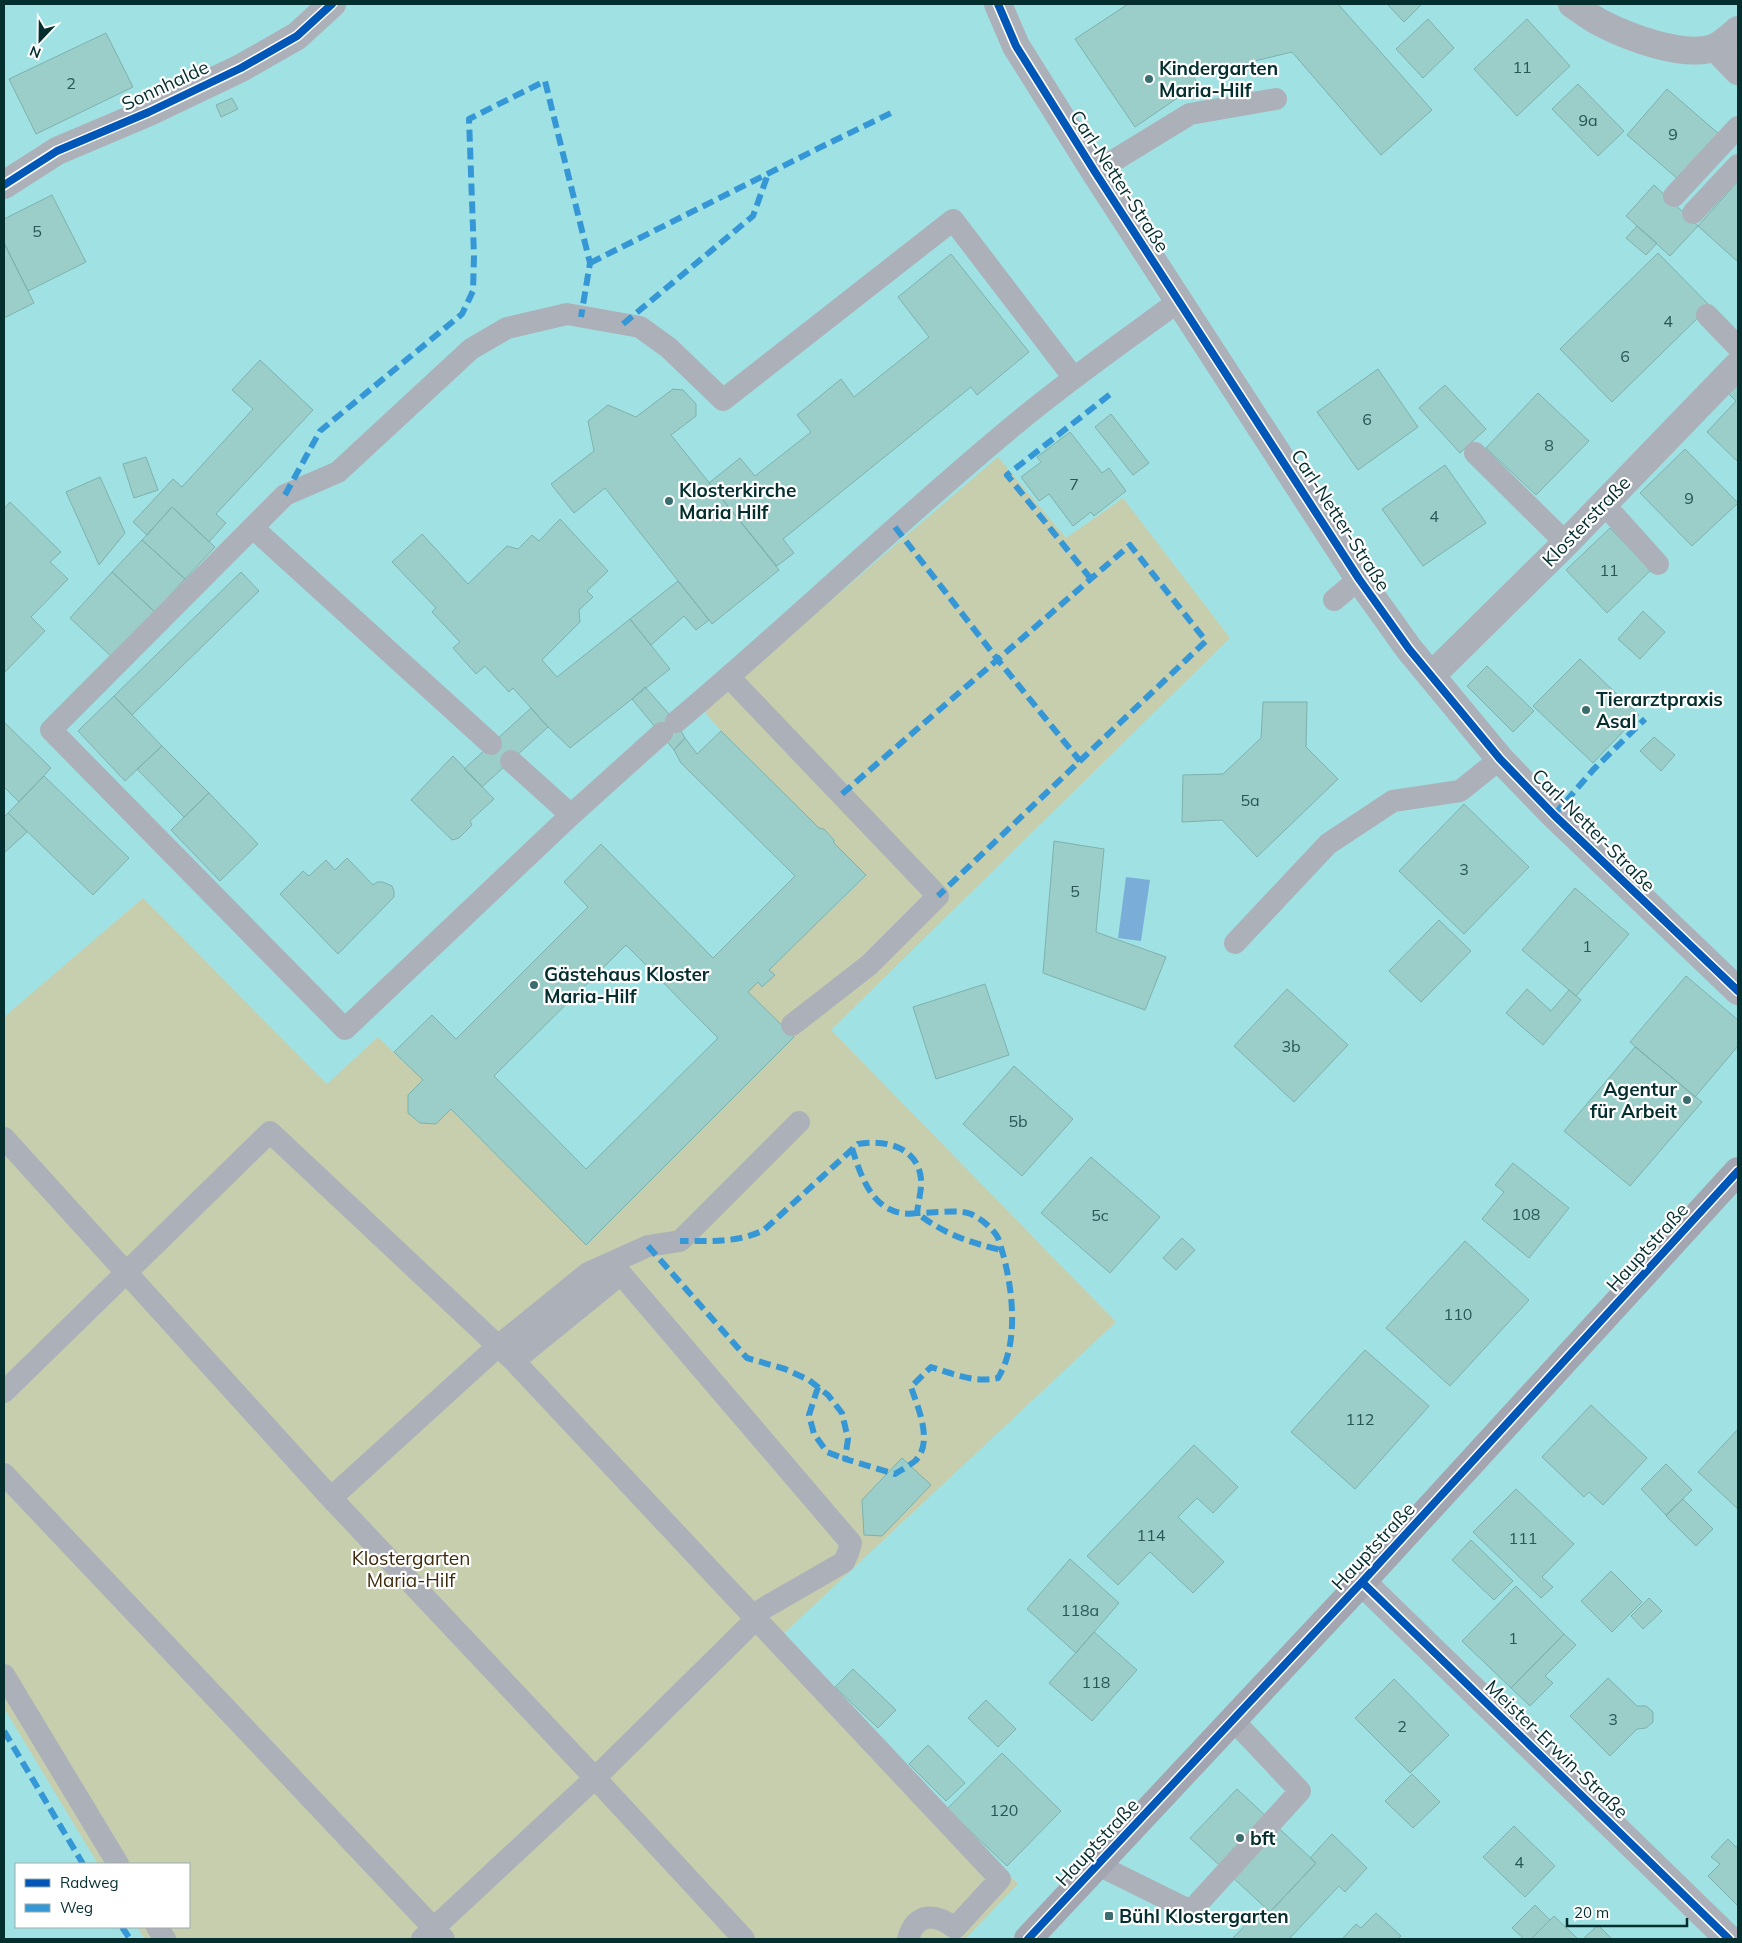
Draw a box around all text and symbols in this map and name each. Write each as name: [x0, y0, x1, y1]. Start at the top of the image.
north arrow: [15, 15, 65, 65]
text: N: [27, 42, 43, 62]
street label: Sonnhalde: [117, 54, 213, 116]
place label: Kindergarten Maria-Hilf: [1159, 56, 1278, 102]
house number: 11: [1512, 57, 1532, 77]
house number: 2: [66, 73, 76, 93]
marker: Kindergarten Maria-Hilf: [1143, 73, 1155, 85]
street label: Carl-Netter-Straße: [1065, 105, 1175, 257]
house number: 9a: [1578, 110, 1598, 130]
house number: 9: [1668, 124, 1678, 144]
house number: 5: [32, 221, 42, 241]
house number: 4: [1663, 311, 1673, 331]
house number: 6: [1620, 346, 1630, 366]
house number: 6: [1362, 409, 1372, 429]
house number: 8: [1544, 435, 1554, 455]
street label: Carl-Netter-Straße: [1286, 444, 1396, 596]
street label: Klosterstraße: [1537, 471, 1635, 571]
house number: 7: [1069, 474, 1079, 494]
place label: Klosterkirche Maria Hilf: [679, 478, 796, 524]
house number: 9: [1684, 488, 1694, 508]
marker: Klosterkirche Maria Hilf: [663, 495, 675, 507]
house number: 4: [1429, 506, 1439, 526]
house number: 11: [1599, 560, 1619, 580]
place label: Tierarztpraxis Asal: [1596, 687, 1723, 733]
marker: Tierarztpraxis Asal: [1580, 704, 1592, 716]
street label: Carl-Netter-Straße: [1527, 763, 1661, 897]
house number: 5a: [1240, 790, 1260, 810]
house number: 3: [1459, 859, 1469, 879]
house number: 5: [1070, 881, 1080, 901]
house number: 1: [1582, 936, 1592, 956]
place label: Gästehaus Kloster Maria-Hilf: [544, 962, 710, 1008]
marker: Gästehaus Kloster Maria-Hilf: [528, 979, 540, 991]
house number: 3b: [1281, 1036, 1301, 1056]
place label: Agentur für Arbeit: [1590, 1077, 1678, 1123]
marker: Agentur für Arbeit: [1681, 1094, 1693, 1106]
house number: 5b: [1008, 1111, 1028, 1131]
street label: Hauptstraße: [1601, 1198, 1693, 1296]
house number: 108: [1512, 1204, 1540, 1224]
house number: 5c: [1091, 1205, 1109, 1225]
house number: 110: [1444, 1304, 1472, 1324]
house number: 112: [1346, 1409, 1374, 1429]
street label: Hauptstraße: [1326, 1497, 1420, 1595]
house number: 114: [1137, 1525, 1166, 1545]
house number: 111: [1509, 1528, 1537, 1548]
park label: Klostergarten Maria-Hilf: [352, 1546, 470, 1592]
house number: 118a: [1061, 1600, 1099, 1620]
house number: 1: [1508, 1628, 1518, 1648]
house number: 118: [1082, 1672, 1110, 1692]
street label: Meister-Erwin-Straße: [1480, 1675, 1634, 1823]
house number: 3: [1608, 1709, 1618, 1729]
house number: 2: [1397, 1716, 1407, 1736]
street label: Hauptstraße: [1050, 1793, 1144, 1891]
house number: 120: [990, 1800, 1018, 1820]
place label: bft: [1250, 1826, 1275, 1850]
marker: bft: [1234, 1832, 1246, 1844]
house number: 4: [1514, 1852, 1524, 1872]
legend: [15, 1863, 190, 1928]
text: Radweg: [60, 1873, 118, 1892]
scale bar: [1567, 1896, 1687, 1928]
text: Weg: [60, 1898, 93, 1917]
text: 20 m: [1574, 1903, 1609, 1922]
place label: Bühl Klostergarten: [1119, 1904, 1289, 1928]
marker: Bühl Klostergarten: [1103, 1910, 1115, 1922]

